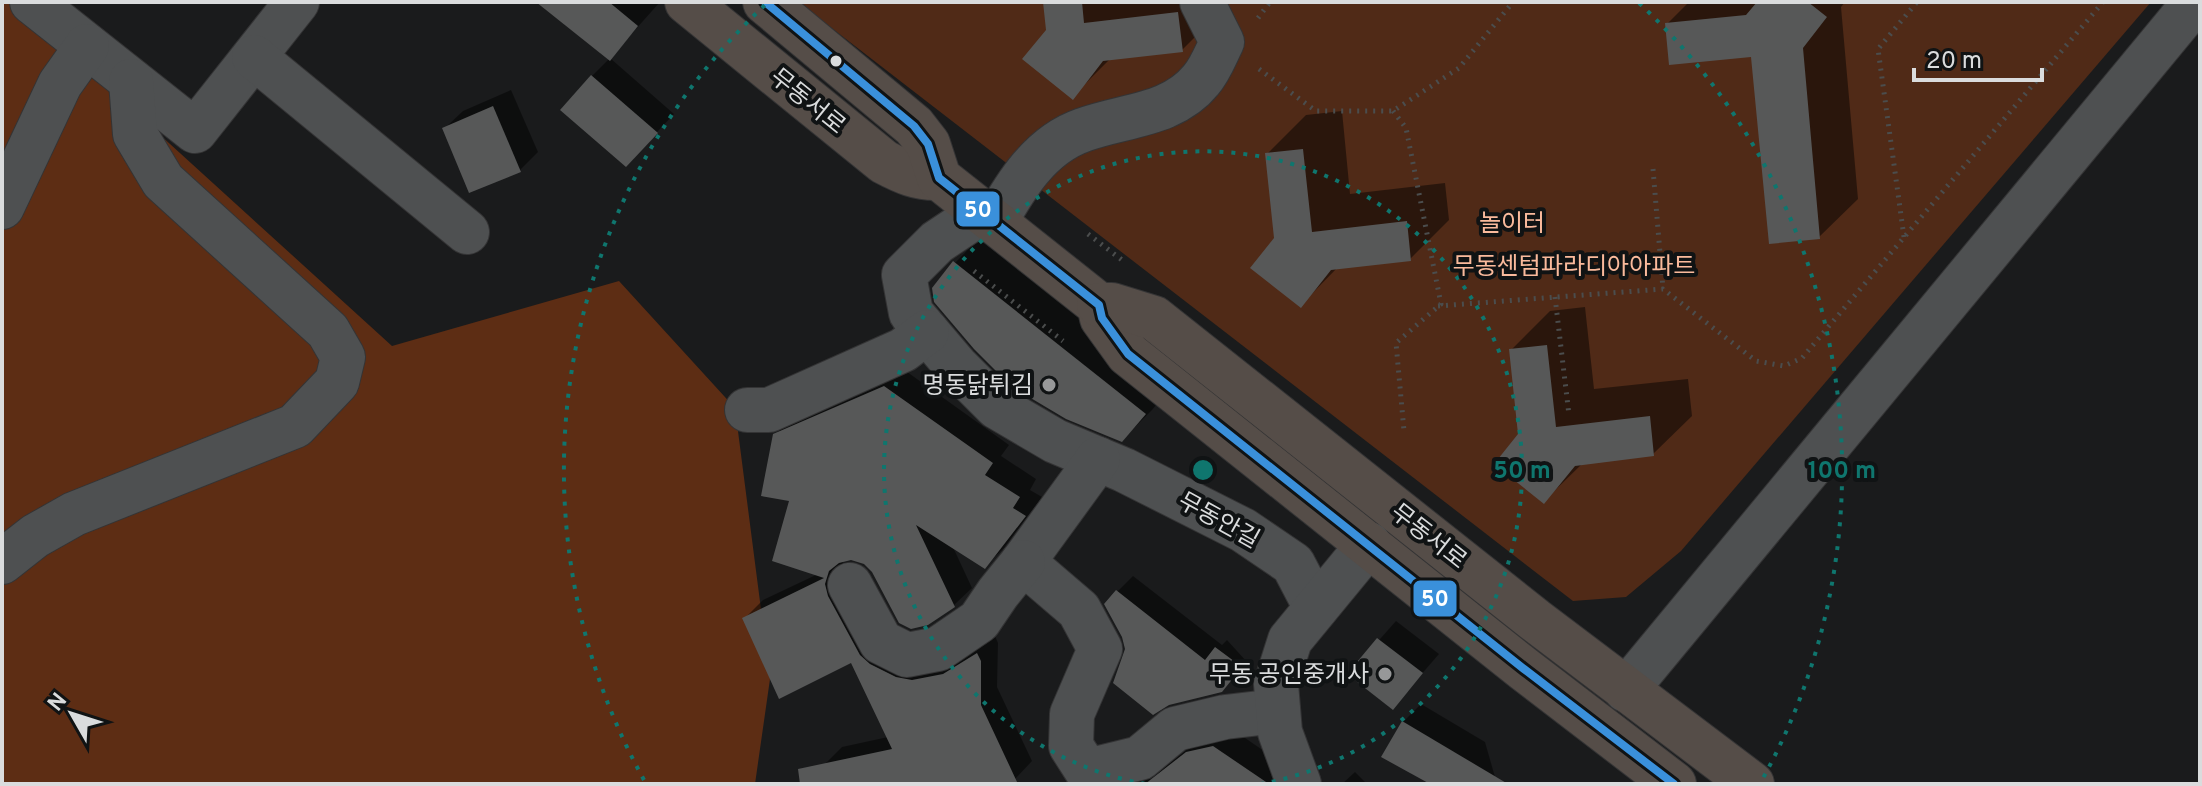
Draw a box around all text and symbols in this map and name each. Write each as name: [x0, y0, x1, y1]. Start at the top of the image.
scale bar: [1914, 32, 2042, 82]
text: 20 m: [1926, 47, 1982, 77]
unlabelled marker: [828, 53, 844, 69]
street label: 무동서로: [763, 63, 851, 142]
line badge: 50: [955, 190, 1001, 228]
text: 50: [964, 198, 992, 225]
park label: 놀이터: [1479, 210, 1545, 240]
park label: 무동센텀파라디아아파트: [1453, 253, 1695, 283]
place label: 명동닭튀김: [923, 372, 1033, 402]
marker: 명동닭튀김: [1040, 376, 1058, 394]
centre of rings: [1189, 456, 1217, 484]
text: 50 m: [1493, 457, 1551, 487]
text: 100 m: [1808, 457, 1876, 487]
street label: 무동안길: [1172, 487, 1264, 556]
street label: 무동서로: [1384, 499, 1472, 577]
line badge: 50: [1412, 579, 1458, 618]
text: 50: [1421, 587, 1449, 614]
place label: 무동 공인중개사: [1209, 661, 1369, 691]
marker: 무동 공인중개사: [1376, 665, 1394, 683]
north arrow: [32, 674, 112, 754]
text: N: [43, 688, 74, 718]

